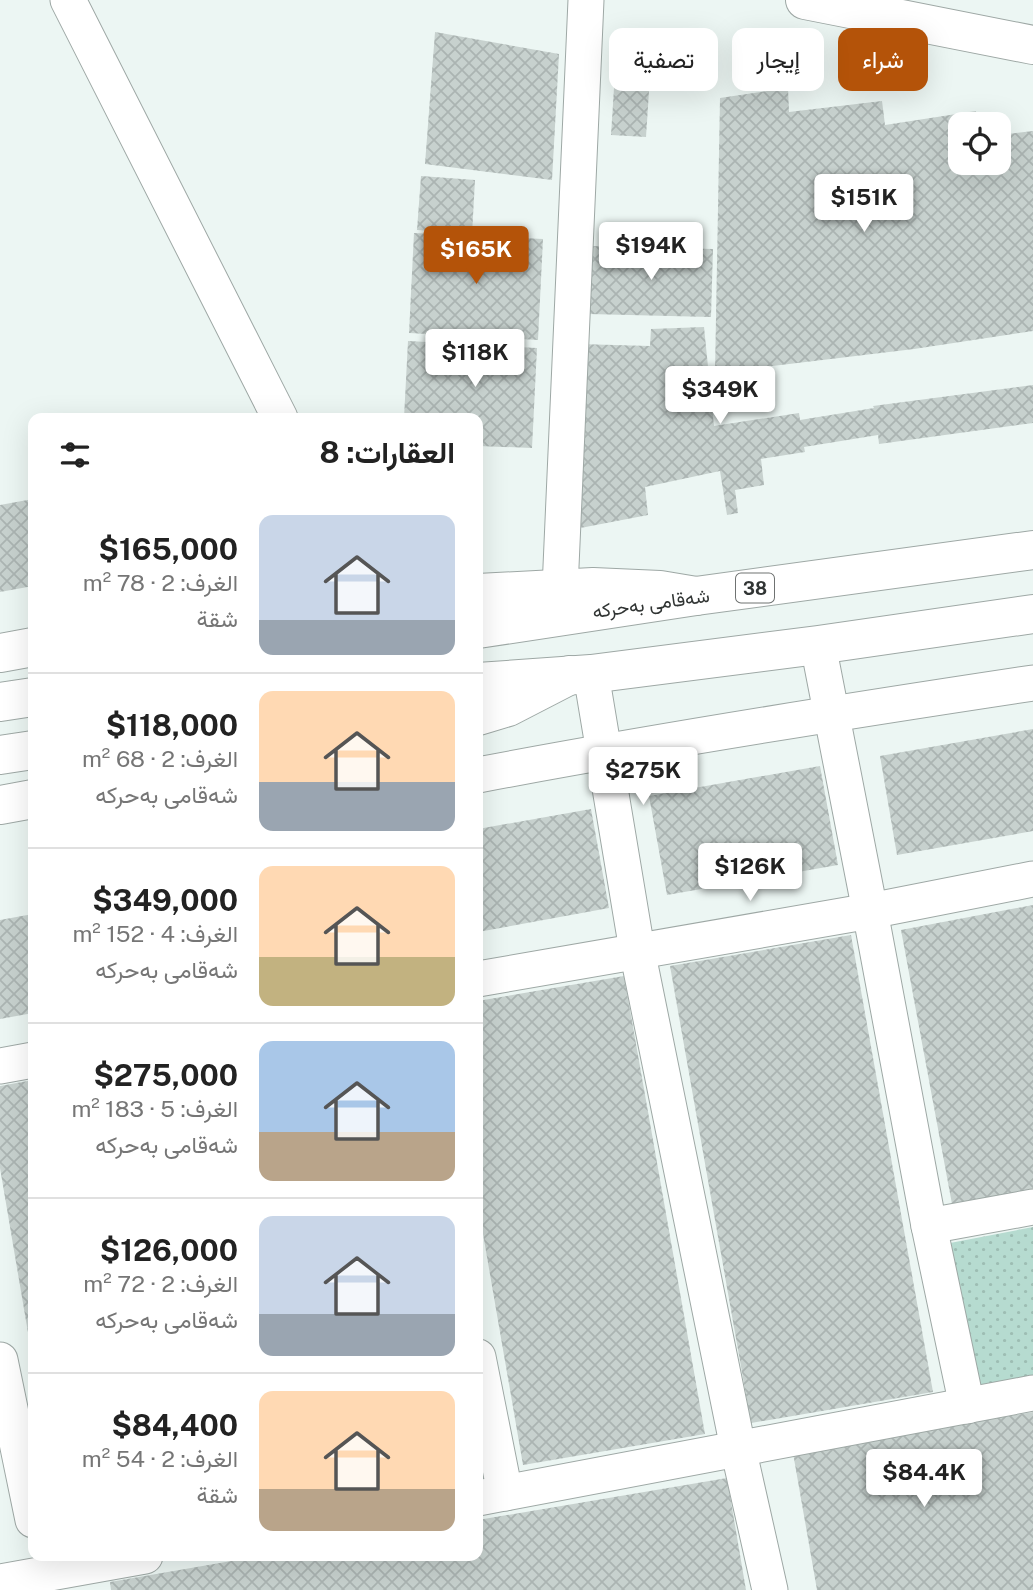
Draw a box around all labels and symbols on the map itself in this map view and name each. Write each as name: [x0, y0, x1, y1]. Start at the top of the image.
pin: $151K: [815, 174, 913, 234]
pin: $194K: [602, 222, 700, 282]
pin: $165K: [427, 226, 525, 286]
pin: $118K: [426, 330, 524, 389]
pin: $349K: [671, 366, 769, 426]
road number: 38: [736, 574, 774, 602]
street label: شەقامی بەحرکە: [591, 584, 711, 623]
pin: $275K: [594, 748, 692, 807]
pin: $126K: [701, 844, 799, 903]
pin: $84.4K: [867, 1450, 981, 1509]

